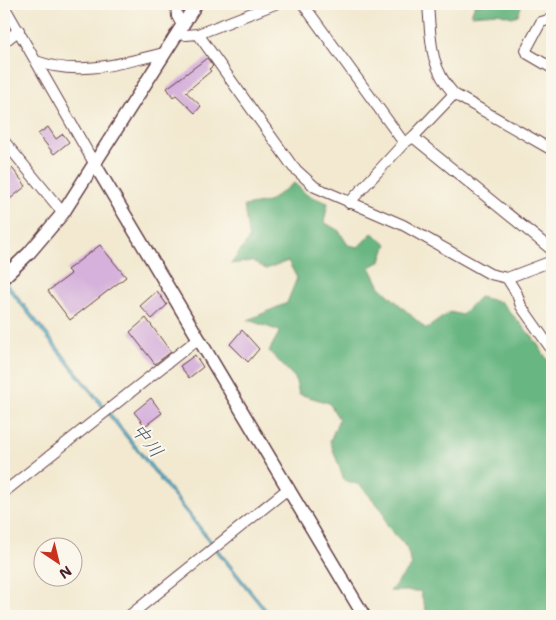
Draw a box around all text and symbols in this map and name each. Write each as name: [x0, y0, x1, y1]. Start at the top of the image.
water label: 中川: [126, 418, 169, 463]
north arrow: [32, 538, 82, 588]
text: N: [56, 562, 75, 583]

